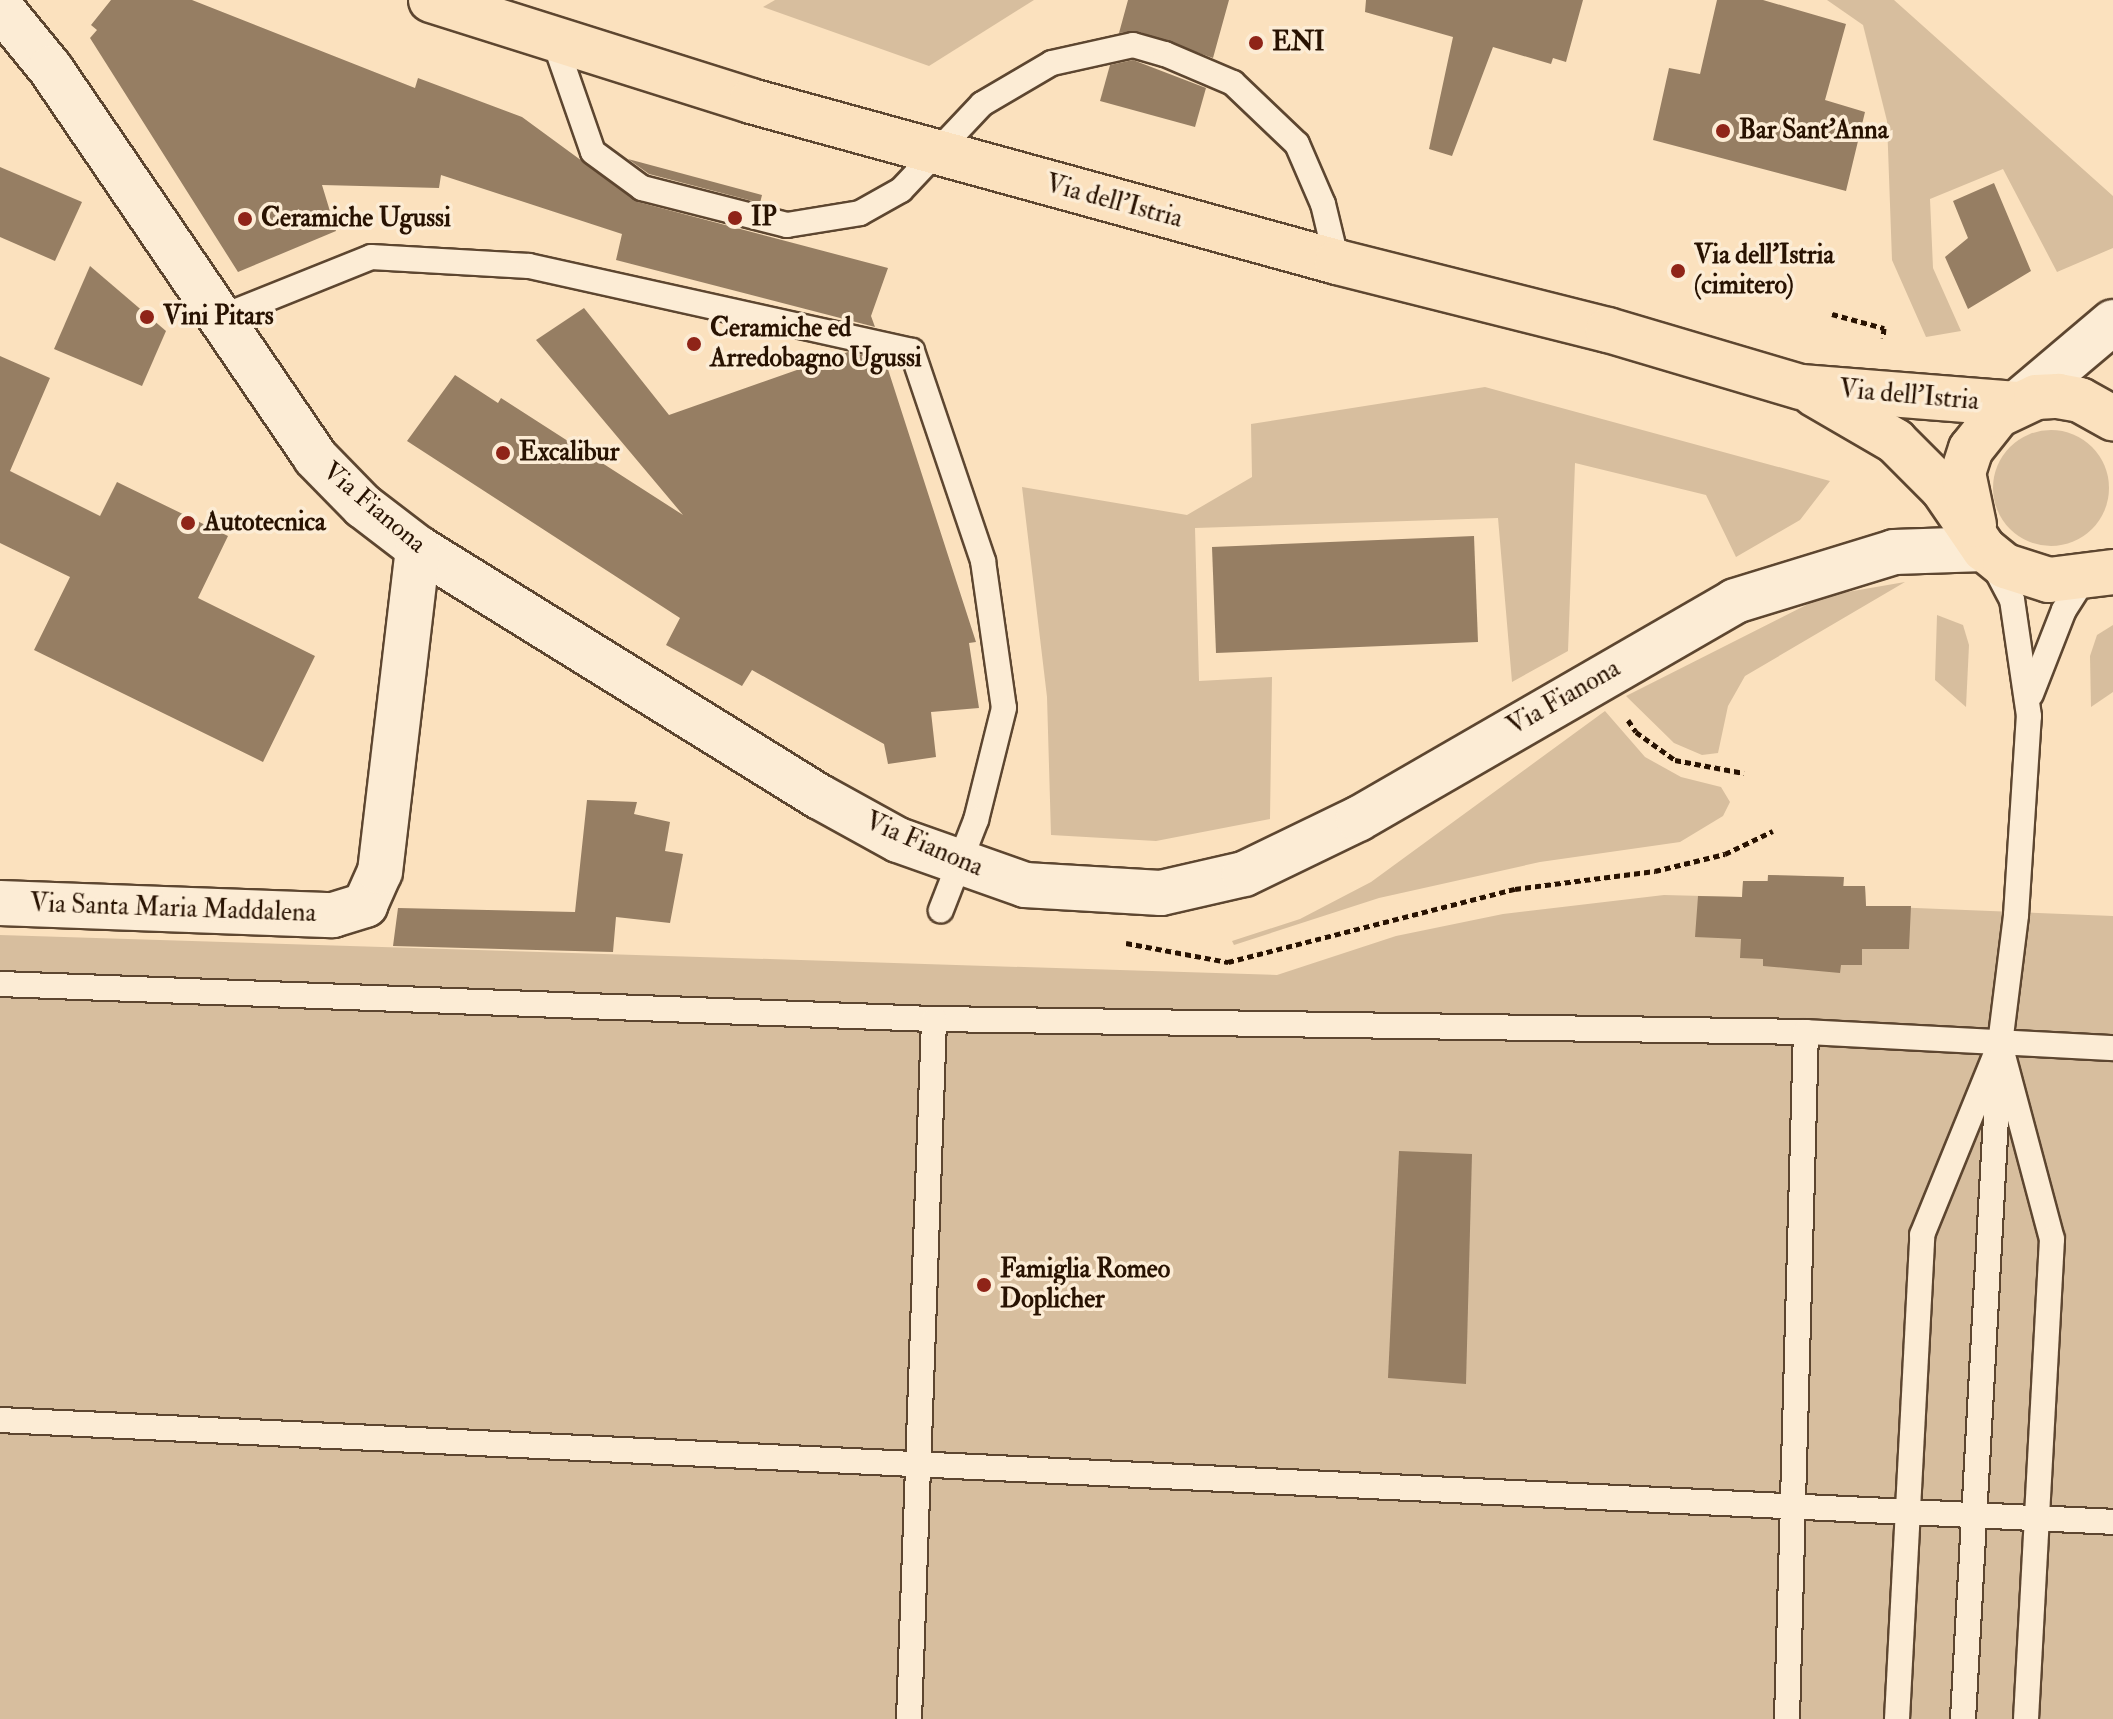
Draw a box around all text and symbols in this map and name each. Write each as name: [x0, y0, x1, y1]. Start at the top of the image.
place label: ENI: [1272, 27, 1325, 59]
marker: ENI: [1247, 34, 1265, 52]
place label: Bar Sant'Anna: [1739, 115, 1888, 147]
marker: Bar Sant'Anna: [1714, 122, 1732, 140]
street label: Via dell'Istria: [1042, 169, 1186, 235]
place label: IP: [751, 202, 777, 234]
place label: Ceramiche Ugussi: [261, 203, 451, 235]
marker: IP: [726, 209, 744, 227]
marker: Ceramiche Ugussi: [236, 210, 254, 228]
place label: Via dell'Istria (cimitero): [1694, 240, 1834, 302]
marker: Via dell'Istria (cimitero): [1669, 262, 1687, 280]
place label: Vini Pitars: [163, 301, 274, 333]
marker: Vini Pitars: [138, 308, 156, 326]
place label: Ceramiche ed Arredobagno Ugussi: [710, 313, 922, 374]
marker: Ceramiche ed Arredobagno Ugussi: [685, 335, 703, 353]
street label: Via dell'Istria: [1838, 374, 1980, 418]
place label: Excalibur: [519, 437, 619, 469]
marker: Excalibur: [494, 444, 512, 462]
street label: Via Fianona: [316, 456, 432, 560]
place label: Autotecnica: [204, 507, 326, 539]
marker: Autotecnica: [179, 514, 197, 532]
street label: Via Fianona: [1502, 653, 1626, 743]
street label: Via Fianona: [860, 806, 988, 884]
street label: Via Santa Maria Maddalena: [29, 888, 317, 930]
place label: Famiglia Romeo Doplicher: [1000, 1254, 1170, 1316]
marker: Famiglia Romeo Doplicher: [975, 1276, 993, 1294]

